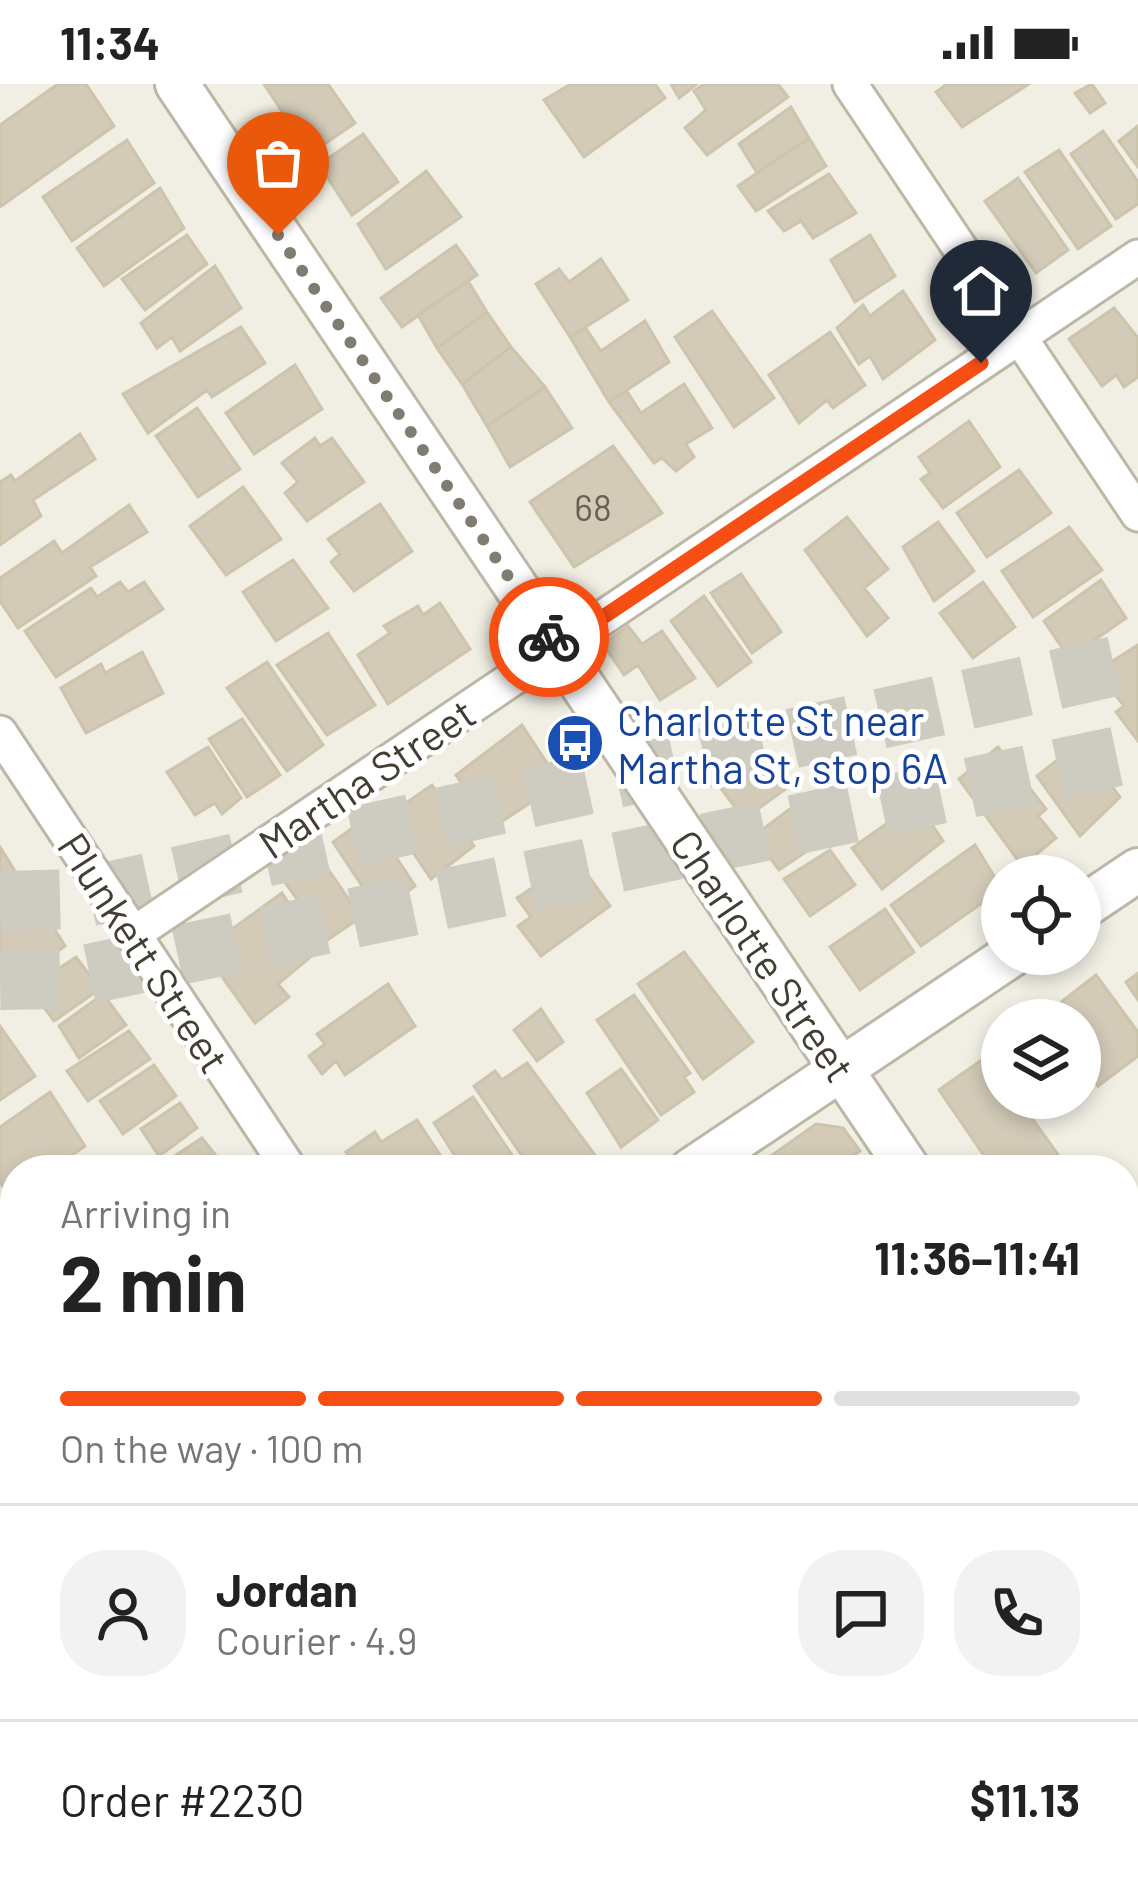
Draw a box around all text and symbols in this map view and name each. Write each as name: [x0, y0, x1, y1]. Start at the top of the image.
text: 11:34: [60, 15, 160, 69]
pin: [227, 112, 329, 235]
icon: bag: [245, 130, 311, 196]
pin: [930, 240, 1032, 363]
icon: home: [948, 258, 1014, 324]
house number: 68: [574, 485, 612, 528]
courier: [489, 577, 609, 697]
icon: bike: [516, 604, 582, 670]
street label: Martha Street: [248, 686, 484, 868]
place label: Charlotte St near Martha St, stop 6A: [617, 694, 948, 793]
bus stop icon: Charlotte St near Martha St, stop 6A: [544, 712, 606, 774]
street label: Charlotte Street: [661, 820, 867, 1090]
street label: Plunkett Street: [49, 823, 241, 1081]
map controls: [981, 855, 1101, 1119]
button: locate: [981, 855, 1101, 975]
button: layers: [981, 999, 1101, 1119]
text: Arriving in: [60, 1189, 231, 1236]
text: 11:36–11:41: [874, 1230, 1080, 1284]
text: 2 min: [60, 1234, 247, 1328]
text: On the way · 100 m: [60, 1424, 364, 1471]
button: person: [60, 1550, 186, 1676]
button: chat: [798, 1550, 924, 1676]
button: phone: [954, 1550, 1080, 1676]
text: Jordan: [216, 1562, 358, 1616]
text: Courier · 4.9: [216, 1616, 417, 1663]
text: Order #2230: [60, 1772, 304, 1826]
text: $11.13: [970, 1772, 1080, 1826]

